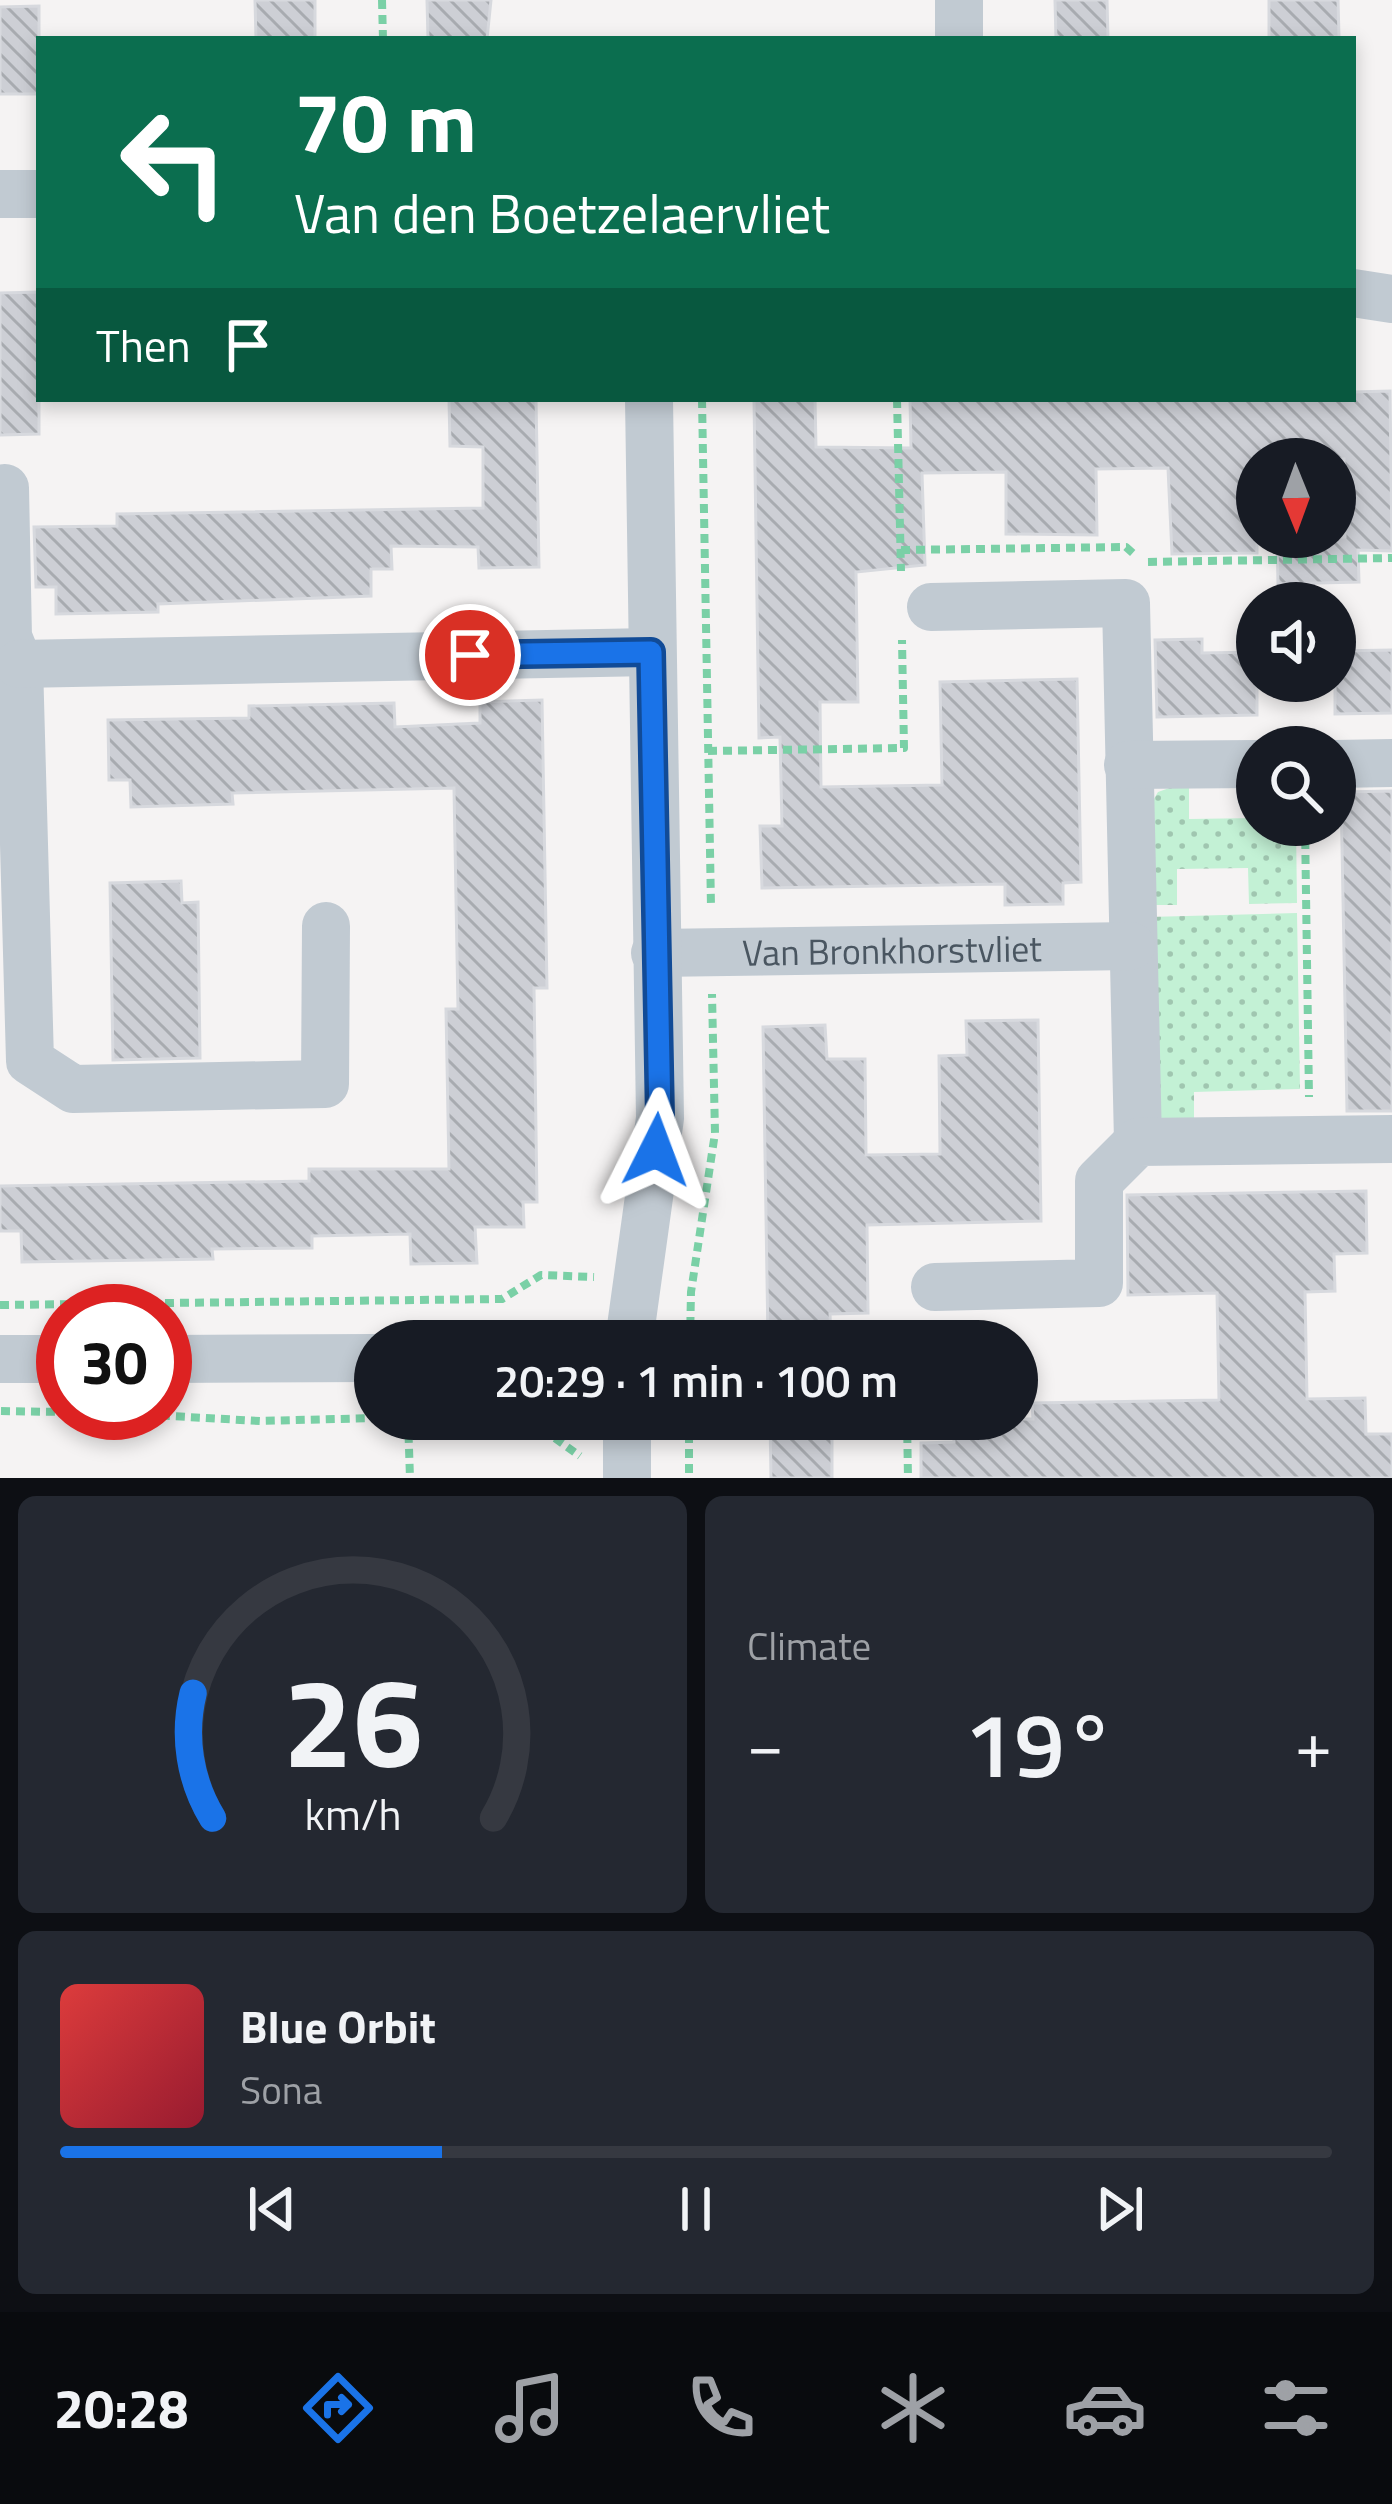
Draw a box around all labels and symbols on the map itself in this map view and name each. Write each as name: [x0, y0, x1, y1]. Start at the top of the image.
north arrow: [1236, 438, 1356, 558]
pin: [419, 604, 521, 706]
street label: Van Bronkhorstvliet: [742, 920, 1043, 979]
position arrow: [593, 1087, 719, 1213]
speed limit sign: 30: [36, 1284, 192, 1440]

